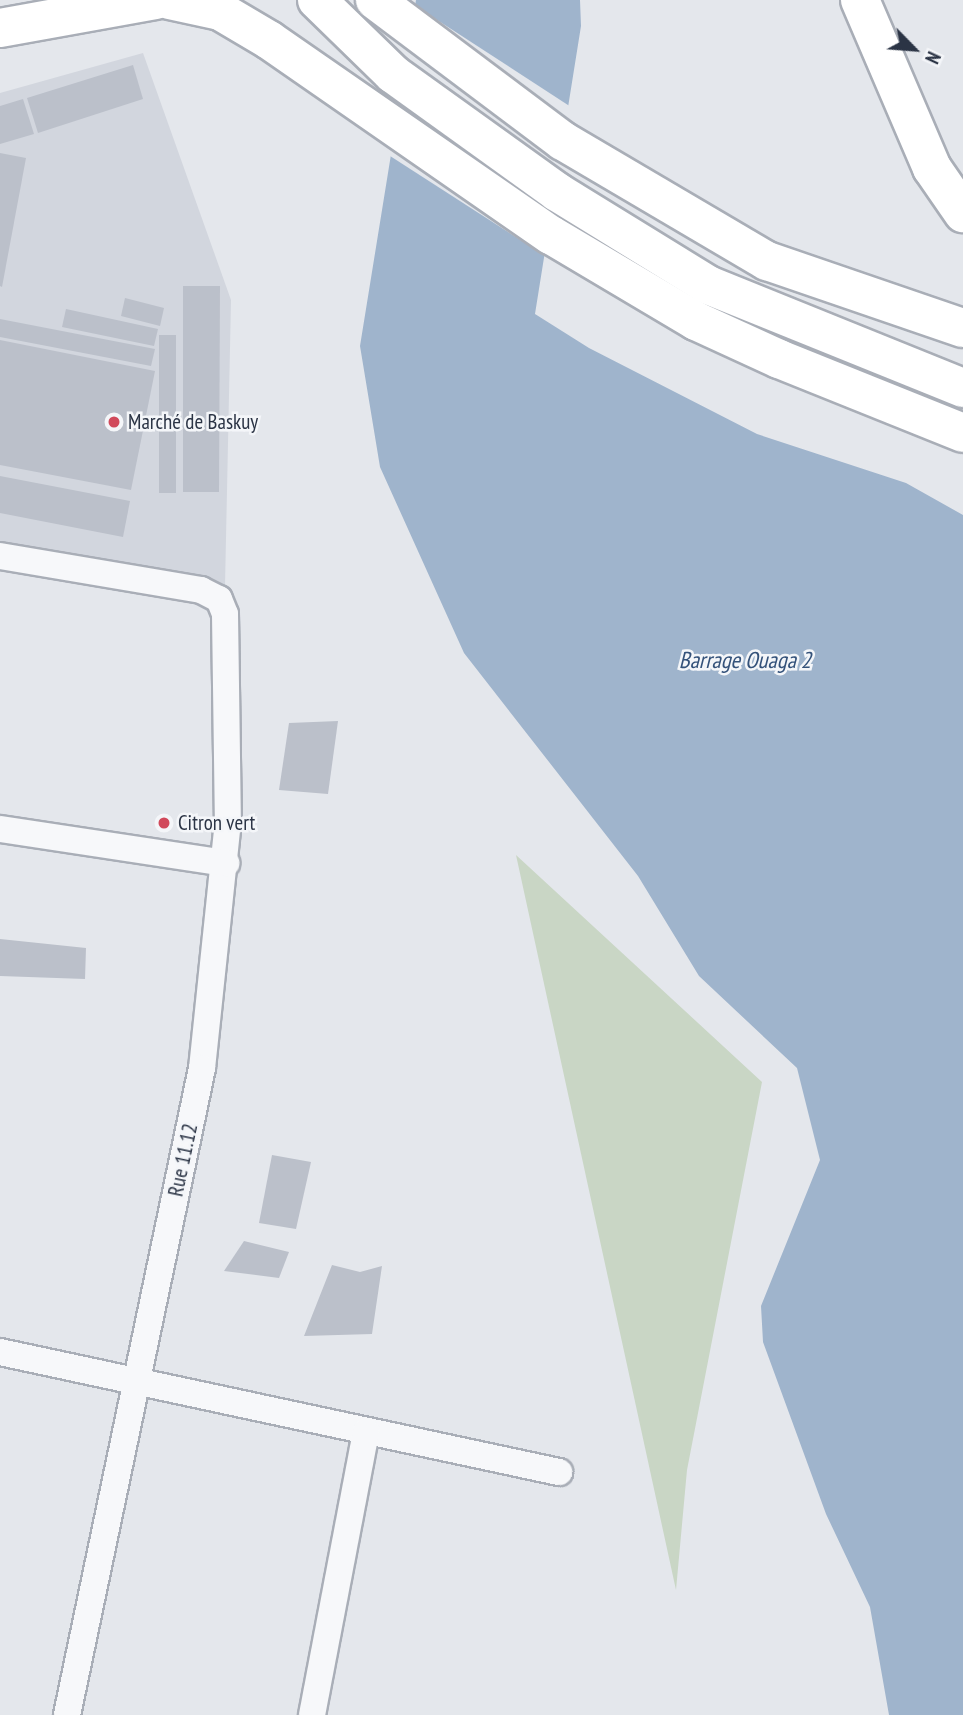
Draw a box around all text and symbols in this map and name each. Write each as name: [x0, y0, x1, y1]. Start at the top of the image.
north arrow: [879, 14, 949, 84]
text: N: [920, 48, 946, 68]
place label: Marché de Baskuy: [128, 409, 258, 435]
marker: Marché de Baskuy: [106, 414, 122, 430]
water label: Barrage Ouaga 2: [679, 646, 811, 674]
place label: Citron vert: [178, 810, 255, 836]
marker: Citron vert: [156, 815, 172, 831]
street label: Rue 11.12: [163, 1121, 203, 1199]

